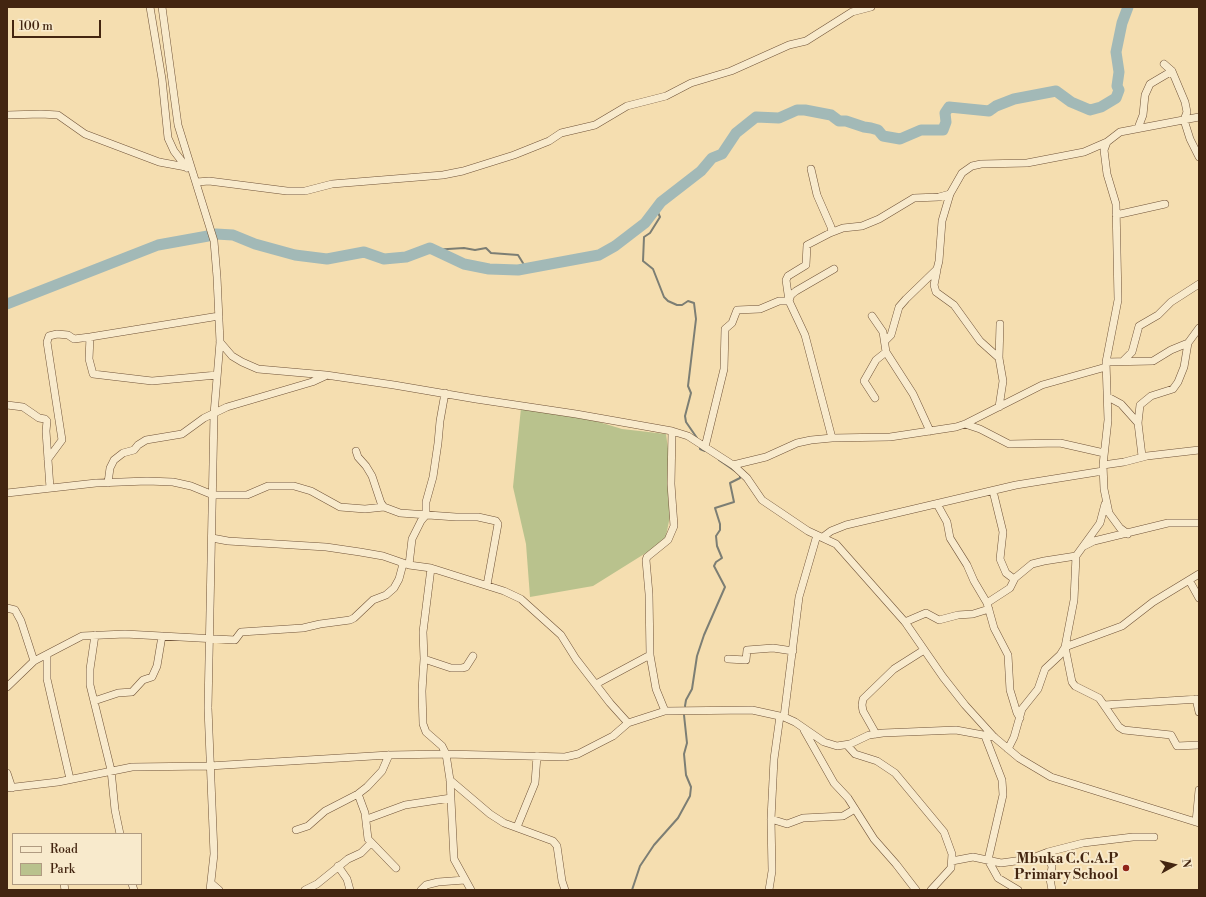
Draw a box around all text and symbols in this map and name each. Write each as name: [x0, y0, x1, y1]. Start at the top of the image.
scale bar: [14, 12, 103, 38]
text: 100 m: [19, 19, 53, 34]
legend: [12, 833, 142, 885]
text: Road: [50, 842, 78, 857]
north arrow: [1154, 845, 1194, 885]
place label: Mbuka C.C.A.P Primary School: [1014, 852, 1118, 884]
text: N: [1178, 858, 1193, 869]
text: Park: [50, 862, 75, 877]
marker: Mbuka C.C.A.P Primary School: [1121, 863, 1131, 873]

